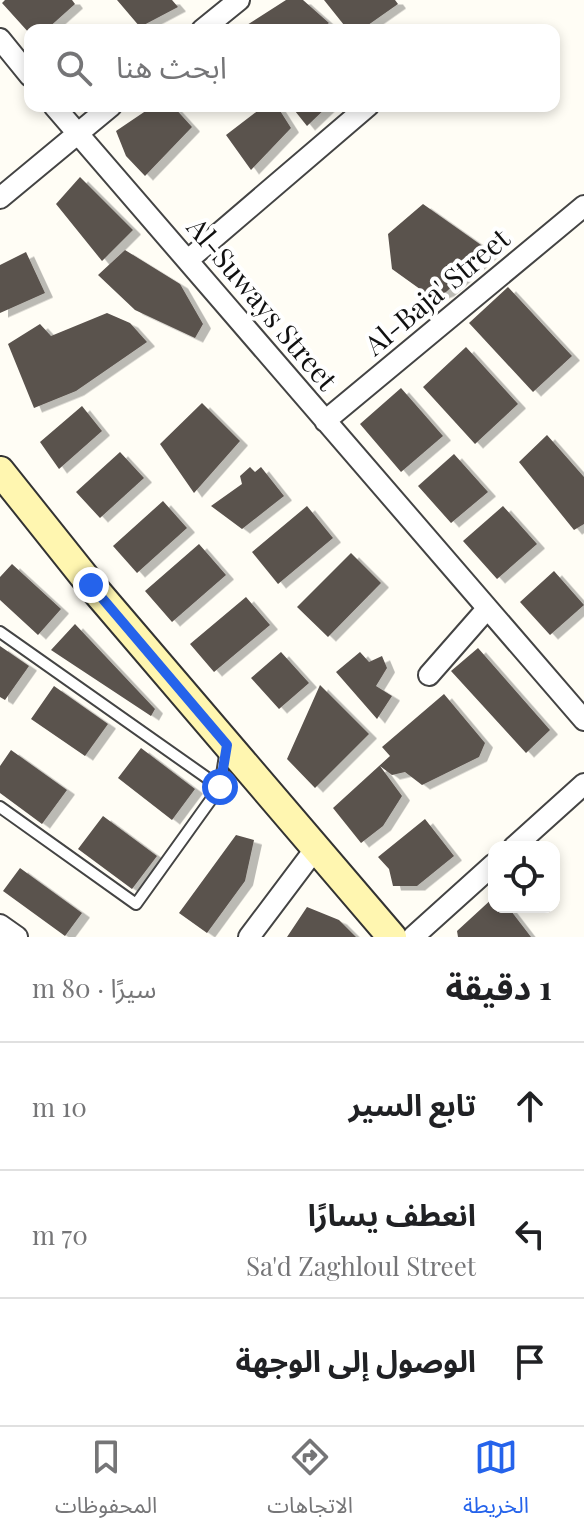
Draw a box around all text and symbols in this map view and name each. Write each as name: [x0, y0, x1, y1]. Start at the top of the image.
search box: [24, 24, 560, 112]
icon: search: [52, 46, 96, 90]
text: ابحث هنا: [116, 46, 227, 86]
street label: Al-Suways Street: [179, 208, 347, 398]
street label: Al-Baja' Street: [355, 219, 517, 363]
route end: [73, 567, 109, 603]
route start: [202, 769, 238, 805]
map controls: [488, 841, 560, 913]
button: locate: [488, 841, 560, 913]
text: 1 دقيقة: [446, 963, 552, 1009]
text: سيرًا · 80 m: [32, 970, 156, 1005]
text: تابع السير: [349, 1084, 476, 1124]
icon: ahead: [508, 1084, 552, 1128]
text: 10 m: [32, 1089, 87, 1124]
text: انعطف يسارًا: [308, 1194, 476, 1234]
icon: left: [508, 1212, 552, 1256]
text: 70 m: [32, 1217, 88, 1252]
text: Sa'd Zaghloul Street: [246, 1248, 476, 1283]
text: الوصول إلى الوجهة: [235, 1340, 476, 1380]
icon: arrive: [508, 1340, 552, 1384]
tab: المحفوظات: [55, 1435, 157, 1529]
tab: الاتجاهات: [267, 1435, 353, 1529]
tab: الخريطة: [463, 1435, 529, 1529]

